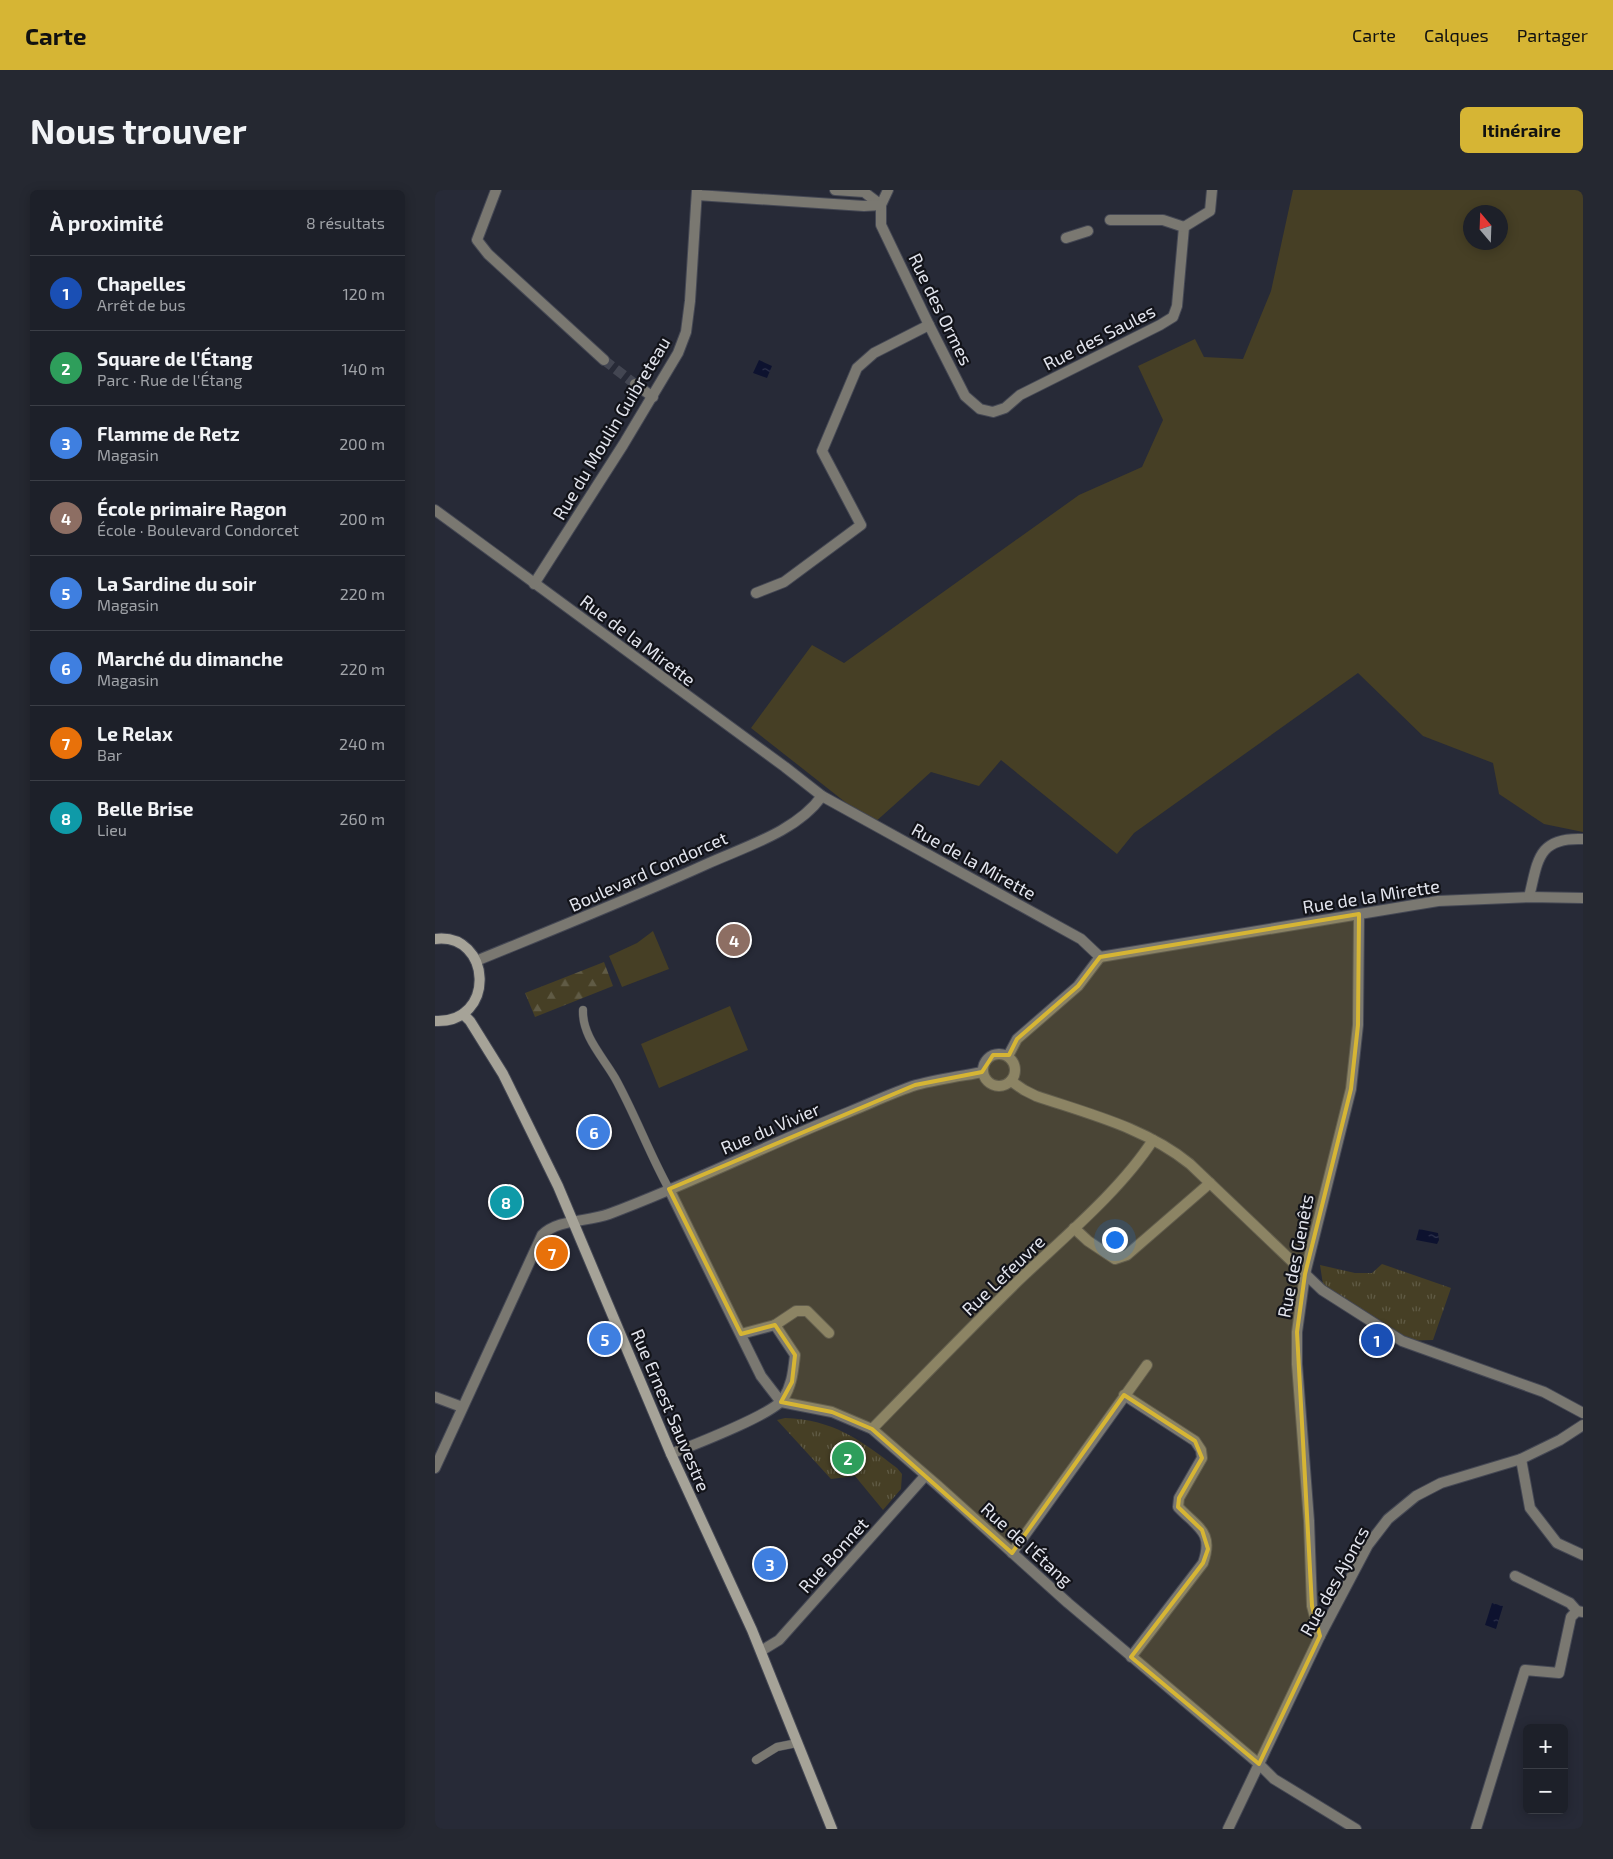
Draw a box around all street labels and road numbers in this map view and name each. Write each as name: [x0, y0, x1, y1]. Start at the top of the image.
street label: Rue des Ormes: [904, 249, 978, 369]
street label: Rue des Saules: [1039, 299, 1159, 375]
street label: Rue du Moulin Guibreteau: [548, 332, 674, 524]
street label: Rue de la Mirette: [576, 590, 700, 690]
street label: Rue de la Mirette: [908, 818, 1040, 904]
street label: Boulevard Condorcet: [565, 826, 731, 916]
street label: Rue de la Mirette: [1301, 874, 1441, 918]
street label: Rue du Vivier: [717, 1097, 823, 1159]
street label: Rue des Genêts: [1272, 1192, 1318, 1320]
street label: Rue Lefeuvre: [957, 1230, 1049, 1320]
street label: Rue Ernest Sauvestre: [627, 1325, 715, 1495]
street label: Rue de l'Étang: [977, 1497, 1077, 1591]
street label: Rue Bonnet: [793, 1513, 873, 1597]
street label: Rue des Ajoncs: [1295, 1522, 1373, 1640]

